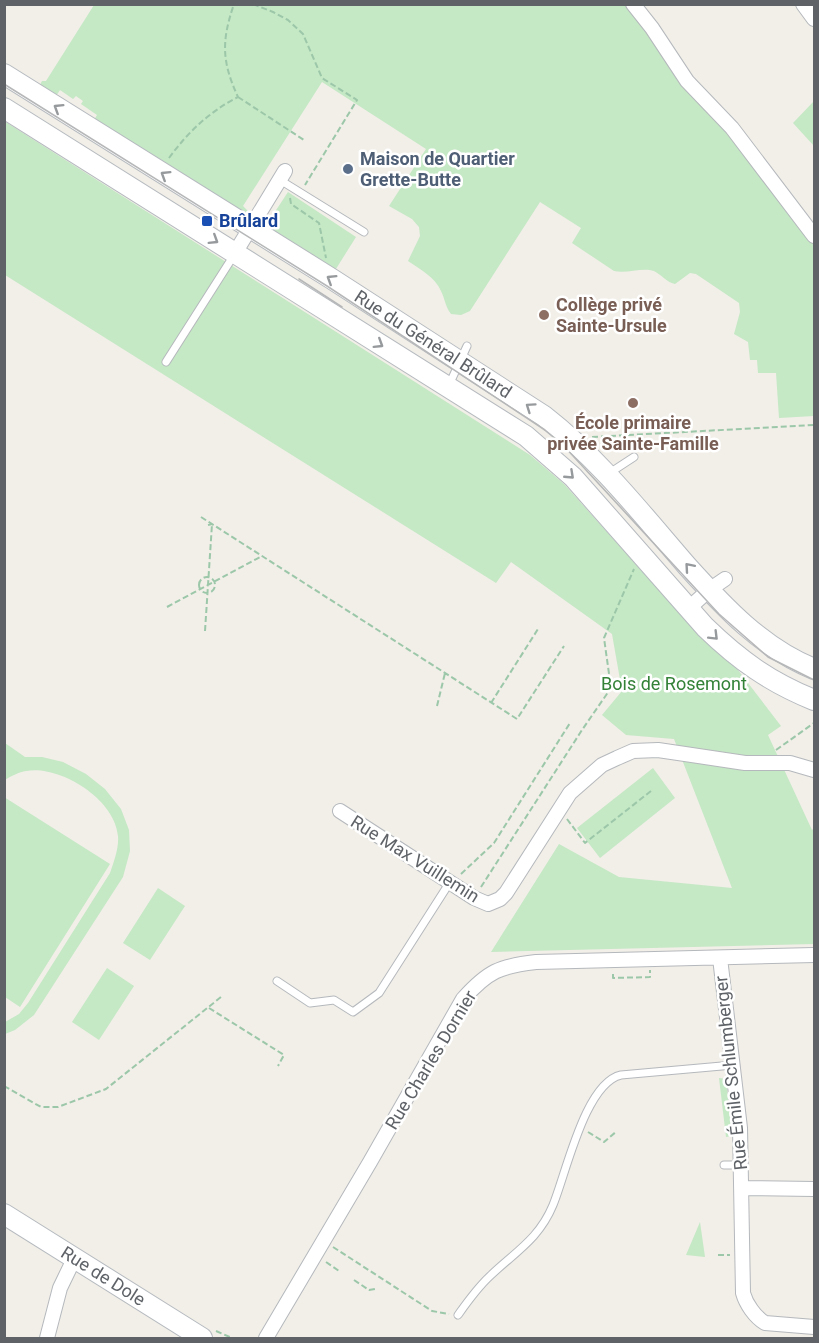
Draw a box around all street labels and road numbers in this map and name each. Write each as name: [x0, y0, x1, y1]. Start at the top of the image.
street label: Rue du Général Brûlard: [351, 285, 516, 402]
street label: Rue Max Vuillemin: [347, 810, 484, 907]
street label: Rue Émile Schlumberger: [710, 975, 751, 1171]
street label: Rue Charles Dornier: [381, 986, 480, 1133]
street label: Rue de Dole: [57, 1242, 149, 1310]

